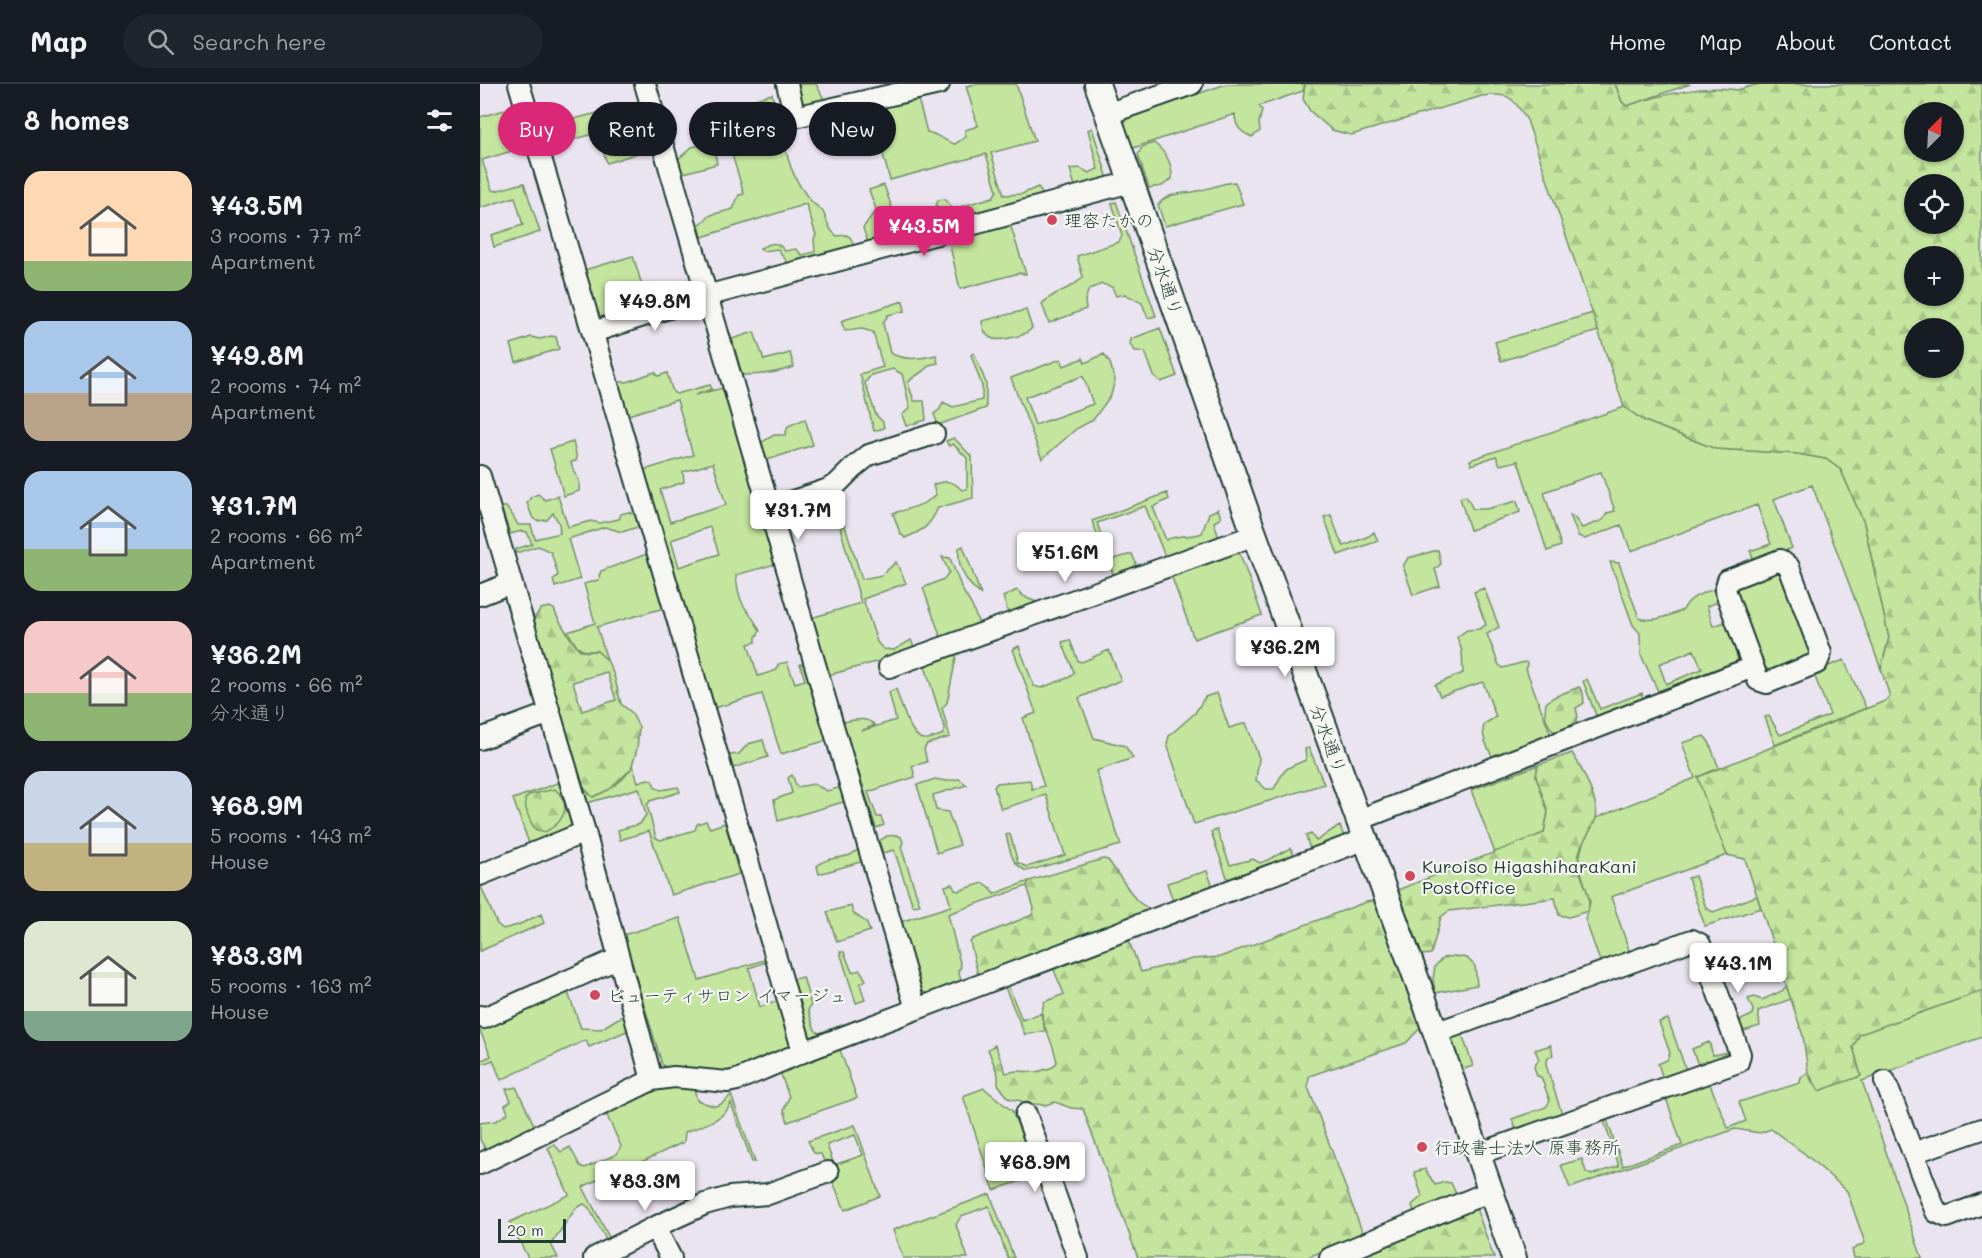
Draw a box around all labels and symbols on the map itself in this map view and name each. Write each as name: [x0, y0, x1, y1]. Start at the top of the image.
north arrow: [1904, 102, 1964, 162]
pin: ¥43.5M: [875, 206, 973, 257]
place label: 理容たかの: [1064, 208, 1154, 232]
marker: 理容たかの: [1045, 213, 1059, 227]
street label: 分水通り: [1143, 243, 1189, 319]
pin: ¥49.8M: [606, 281, 704, 332]
pin: ¥31.7M: [749, 490, 847, 541]
pin: ¥51.6M: [1016, 532, 1114, 583]
pin: ¥36.2M: [1236, 627, 1334, 678]
street label: 分水通り: [1305, 701, 1353, 777]
place label: Kuroiso HigashiharaKani PostOffice: [1422, 854, 1637, 899]
marker: Kuroiso HigashiharaKani PostOffice: [1403, 869, 1417, 883]
pin: ¥43.1M: [1689, 943, 1787, 994]
place label: ビューティサロン イマージュ: [607, 983, 847, 1007]
marker: ビューティサロン イマージュ: [588, 988, 602, 1002]
place label: 行政書士法人 原事務所: [1434, 1135, 1620, 1159]
marker: 行政書士法人 原事務所: [1415, 1140, 1429, 1154]
pin: ¥68.9M: [986, 1142, 1084, 1193]
pin: ¥83.3M: [596, 1161, 694, 1212]
scale bar: [498, 1216, 566, 1244]

